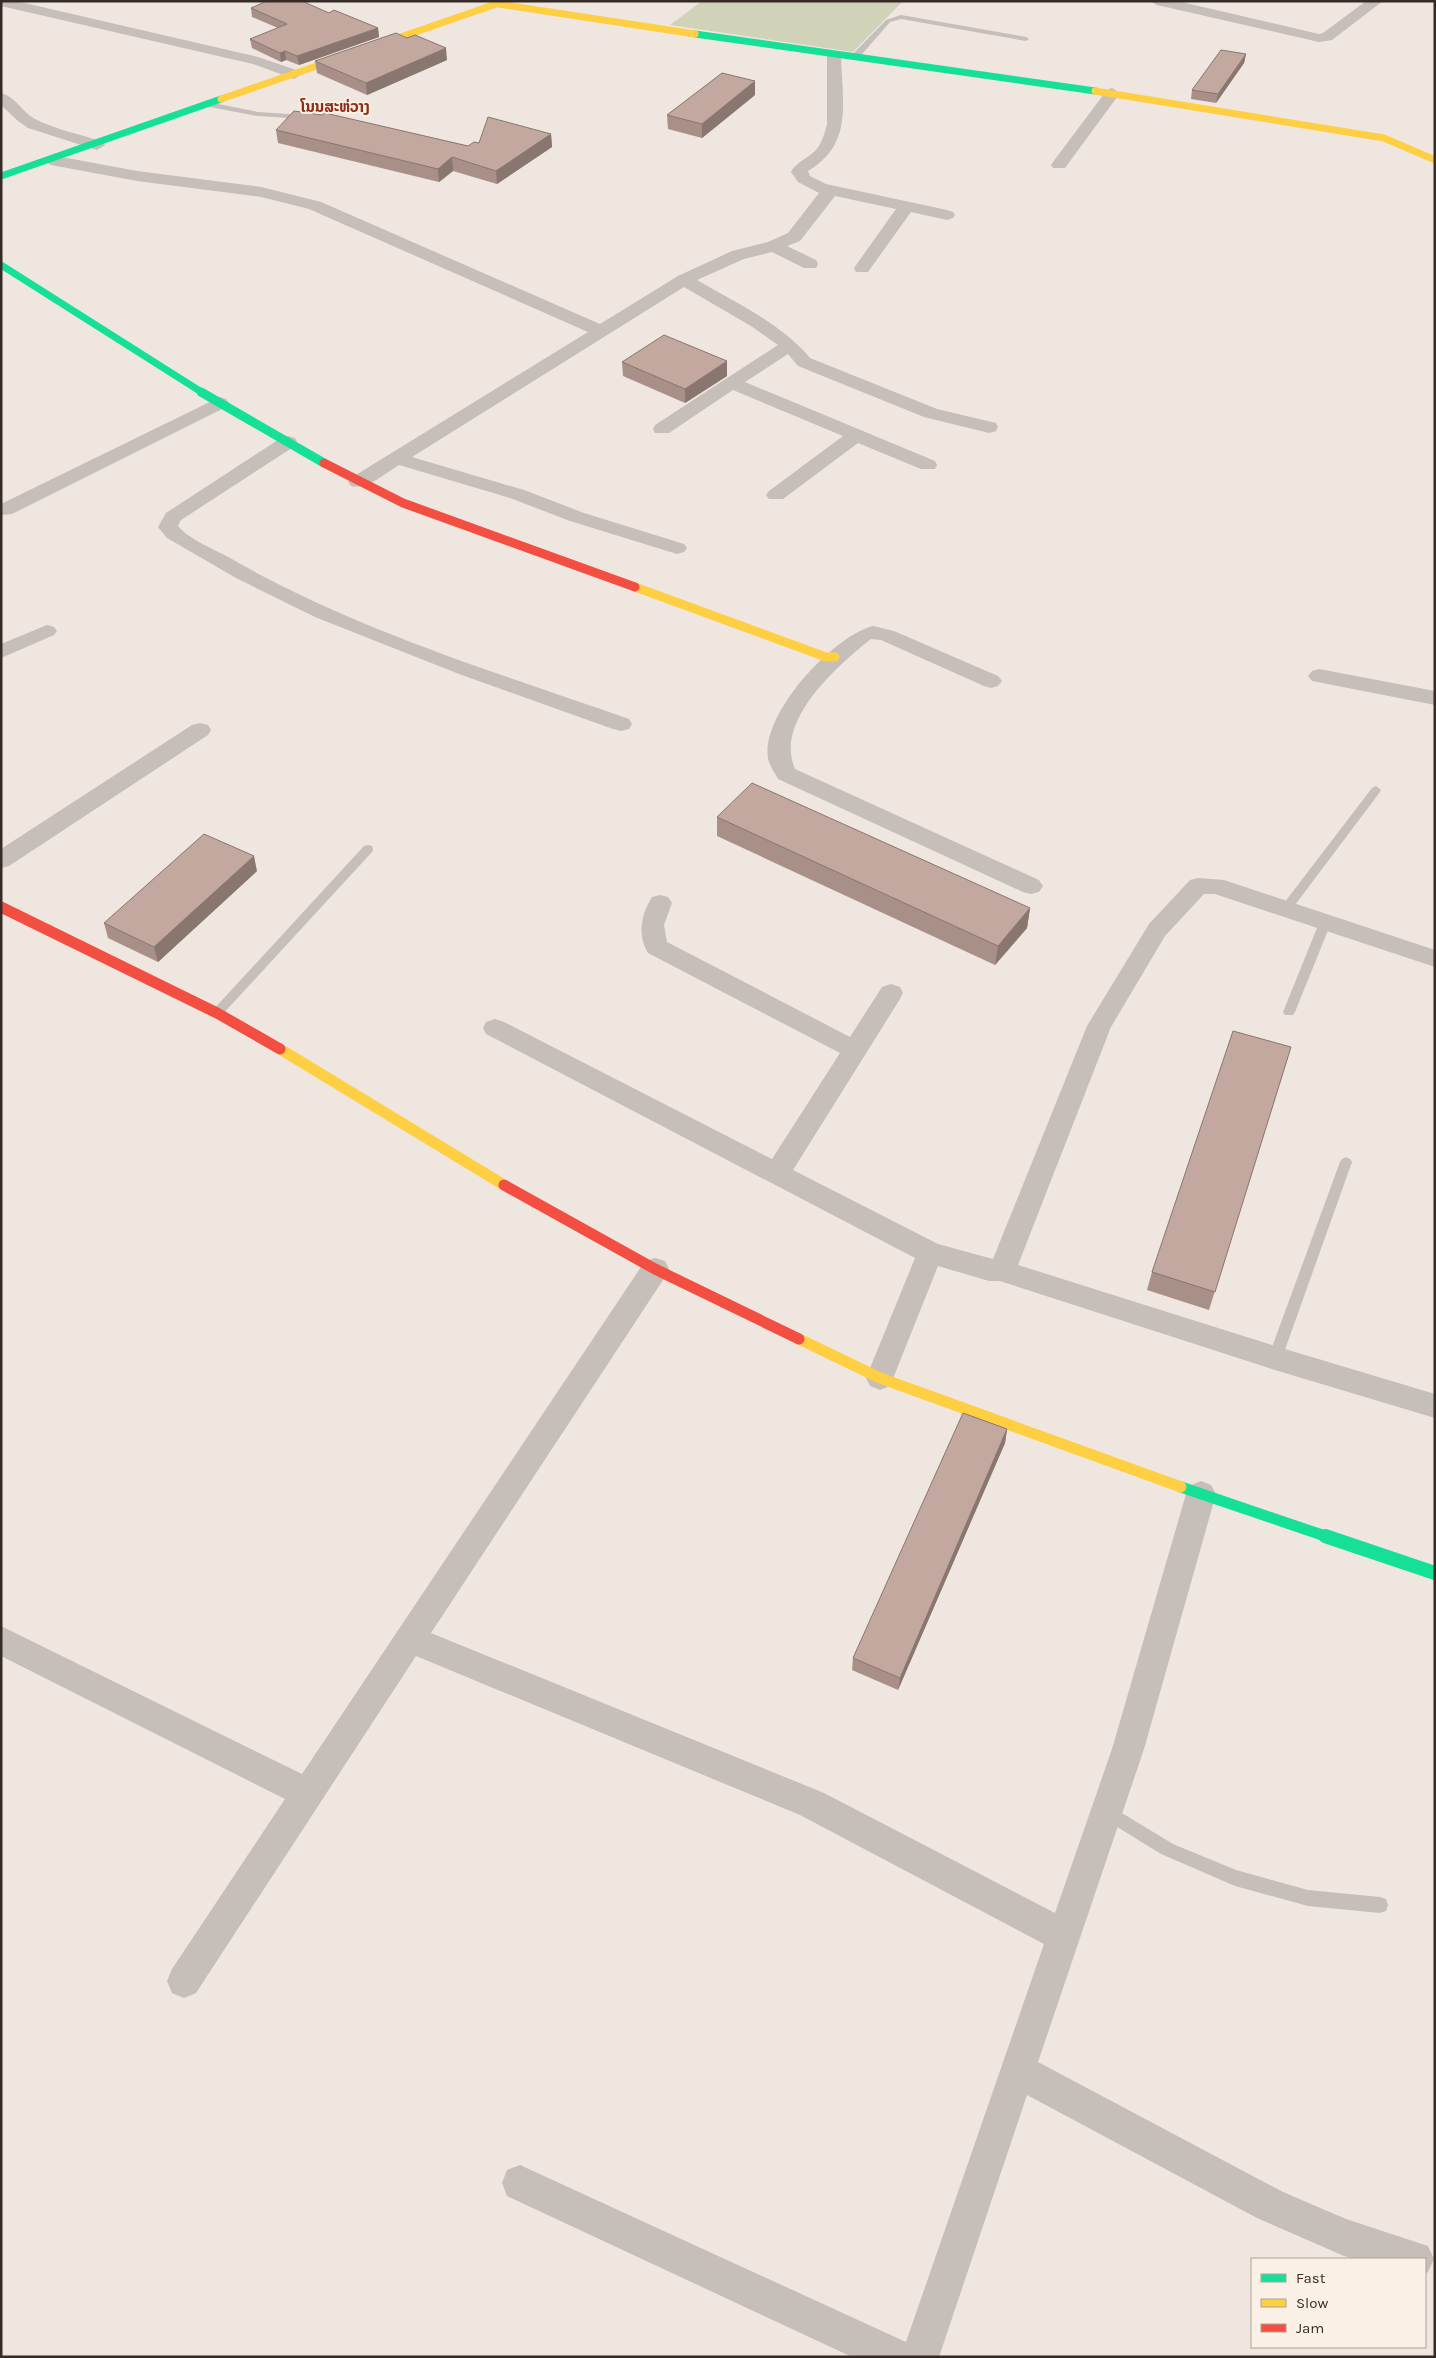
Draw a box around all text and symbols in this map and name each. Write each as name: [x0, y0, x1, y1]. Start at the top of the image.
district label: ໂນນສະຫ່ວາງ: [299, 98, 370, 116]
legend: [1251, 2258, 1426, 2348]
text: Fast: [1296, 2269, 1326, 2287]
text: Slow: [1296, 2294, 1328, 2312]
text: Jam: [1296, 2319, 1324, 2337]

